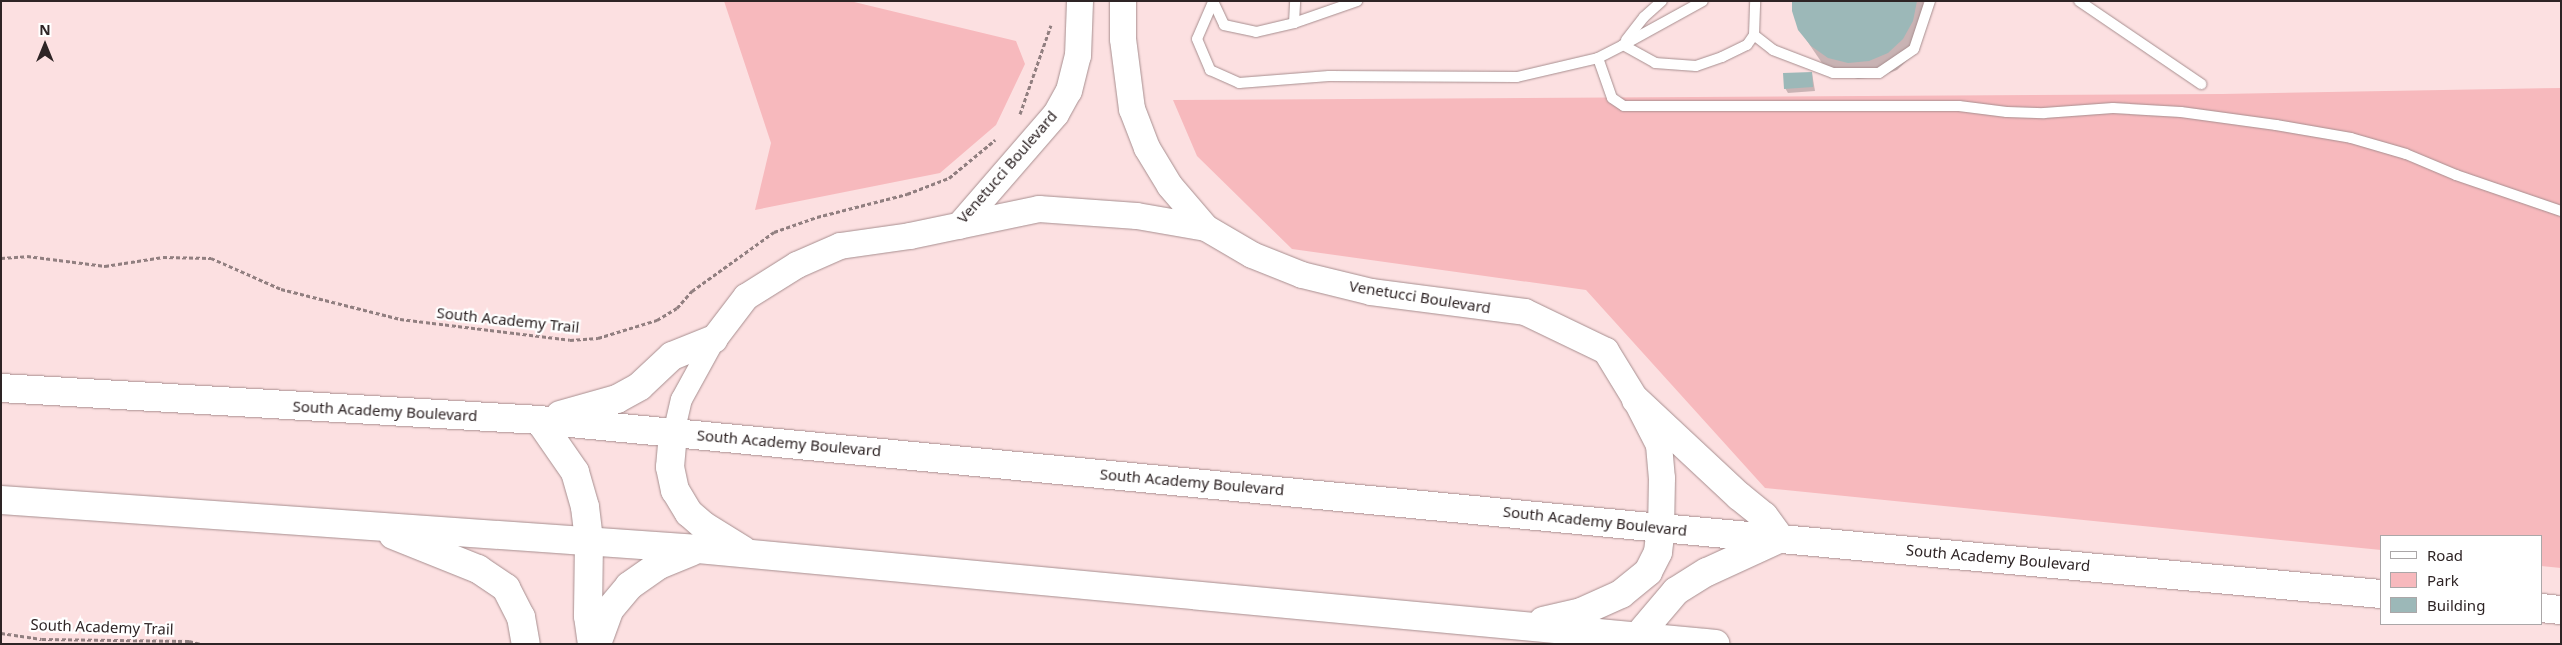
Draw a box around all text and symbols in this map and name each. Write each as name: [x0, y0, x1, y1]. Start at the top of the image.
north arrow: [20, 20, 70, 70]
text: N: [39, 20, 51, 39]
street label: Venetucci Boulevard: [953, 107, 1061, 227]
street label: Venetucci Boulevard: [1348, 277, 1492, 317]
street label: South Academy Trail: [436, 304, 580, 336]
street label: South Academy Boulevard: [292, 397, 478, 425]
street label: South Academy Boulevard: [696, 426, 882, 460]
street label: South Academy Boulevard: [1099, 465, 1285, 499]
street label: South Academy Boulevard: [1502, 502, 1688, 540]
legend: [2380, 535, 2542, 625]
street label: South Academy Boulevard: [1905, 541, 2091, 575]
text: Road: [2427, 545, 2463, 565]
text: Park: [2427, 570, 2459, 590]
text: Building: [2427, 595, 2485, 615]
street label: South Academy Trail: [30, 616, 174, 638]

